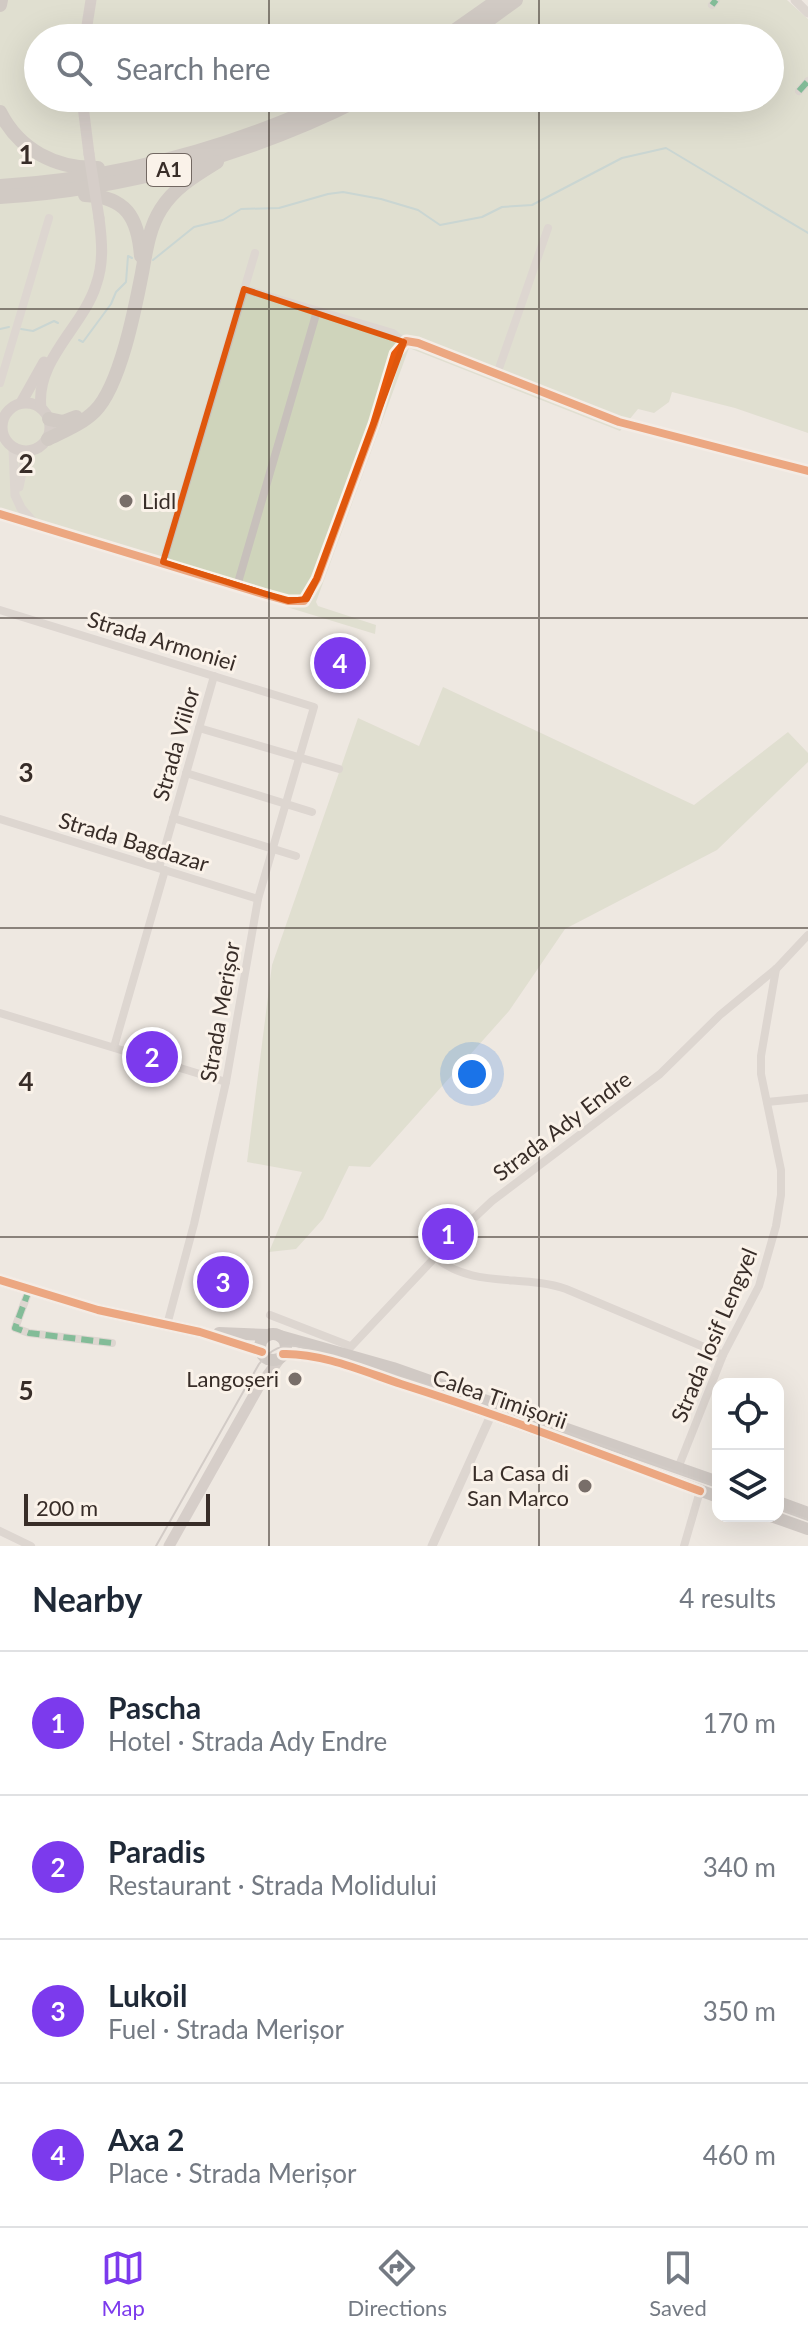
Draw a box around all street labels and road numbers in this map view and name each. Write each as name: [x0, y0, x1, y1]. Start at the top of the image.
road number: A1: [147, 154, 191, 186]
street label: Strada Armoniei: [85, 605, 240, 676]
street label: Strada Viilor: [146, 684, 205, 804]
street label: Strada Bagdazar: [56, 806, 212, 877]
street label: Strada Merișor: [194, 940, 245, 1084]
street label: Strada Ady Endre: [487, 1065, 636, 1186]
street label: Strada Iosif Lengyel: [665, 1244, 762, 1426]
street label: Calea Timișorii: [429, 1363, 571, 1434]

